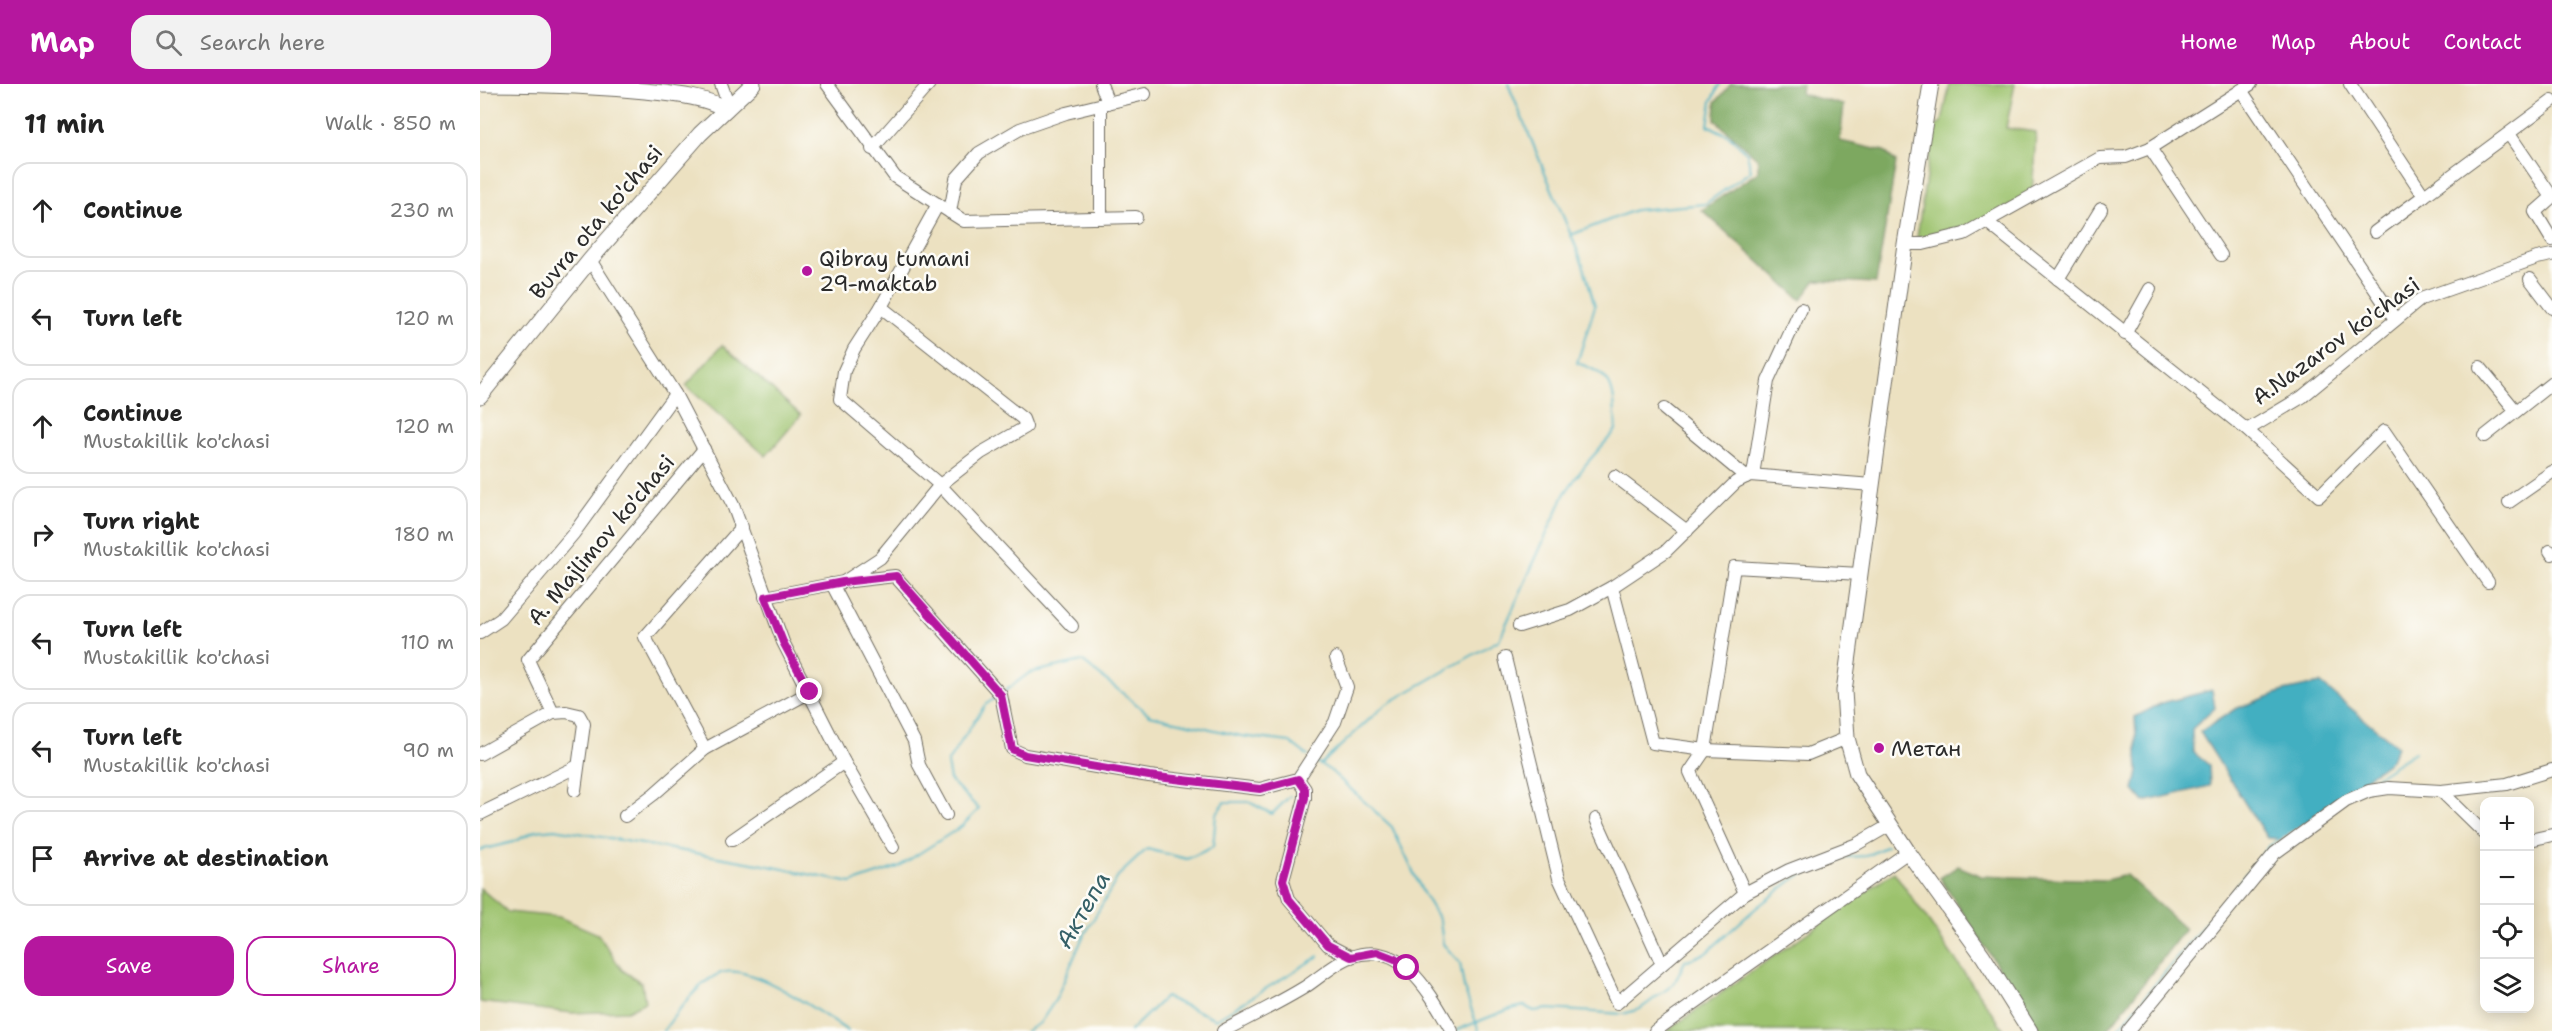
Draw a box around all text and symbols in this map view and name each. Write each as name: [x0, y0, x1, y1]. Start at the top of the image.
search box: [131, 15, 551, 69]
text: Map: [30, 23, 95, 61]
icon: search: [152, 26, 185, 59]
text: Search here: [200, 28, 325, 57]
text: Home: [2180, 28, 2238, 56]
text: Map: [2271, 28, 2316, 56]
text: About: [2349, 28, 2410, 56]
text: Contact: [2443, 28, 2522, 56]
text: 11 min: [24, 106, 105, 141]
text: Walk · 850 m: [325, 110, 456, 136]
street label: Buvra ota ko'chasi: [523, 139, 669, 305]
icon: ahead: [26, 194, 59, 227]
text: Continue: [83, 196, 183, 225]
text: 230 m: [389, 197, 454, 223]
place label: Qibray tumani 29-maktab: [819, 244, 970, 298]
marker: Qibray tumani 29-maktab: [800, 264, 814, 278]
street label: A.Nazarov ko'chasi: [2246, 270, 2426, 412]
icon: left: [26, 302, 59, 335]
text: Turn left: [83, 304, 182, 333]
text: 120 m: [395, 305, 454, 331]
text: Continue: [83, 399, 183, 428]
icon: ahead: [26, 410, 59, 443]
text: 120 m: [395, 413, 454, 439]
text: Mustakillik ko'chasi: [83, 428, 270, 454]
street label: A. Majlimov ko'chasi: [521, 448, 681, 632]
text: Turn right: [83, 507, 200, 536]
icon: right: [26, 518, 59, 551]
text: 180 m: [394, 521, 454, 547]
text: Mustakillik ko'chasi: [83, 536, 270, 562]
text: Turn left: [83, 615, 182, 644]
icon: left: [26, 626, 59, 659]
text: 110 m: [400, 629, 454, 655]
text: Mustakillik ko'chasi: [83, 644, 270, 670]
route end: [796, 678, 822, 704]
text: Turn left: [83, 723, 182, 752]
icon: left: [26, 734, 59, 767]
place label: Метан: [1891, 734, 1961, 763]
text: 90 m: [402, 737, 454, 763]
marker: Метан: [1872, 741, 1886, 755]
text: Mustakillik ko'chasi: [83, 752, 270, 778]
map controls: [2480, 797, 2534, 1013]
button: +: [2480, 797, 2534, 851]
icon: arrive: [26, 842, 59, 875]
text: Arrive at destination: [83, 844, 329, 873]
button: −: [2480, 851, 2534, 905]
water label: Актепа: [1048, 866, 1118, 954]
button: locate: [2480, 905, 2534, 959]
button: Save: [24, 936, 234, 996]
button: Share: [246, 936, 456, 996]
route start: [1393, 954, 1419, 980]
button: layers: [2480, 959, 2534, 1013]

